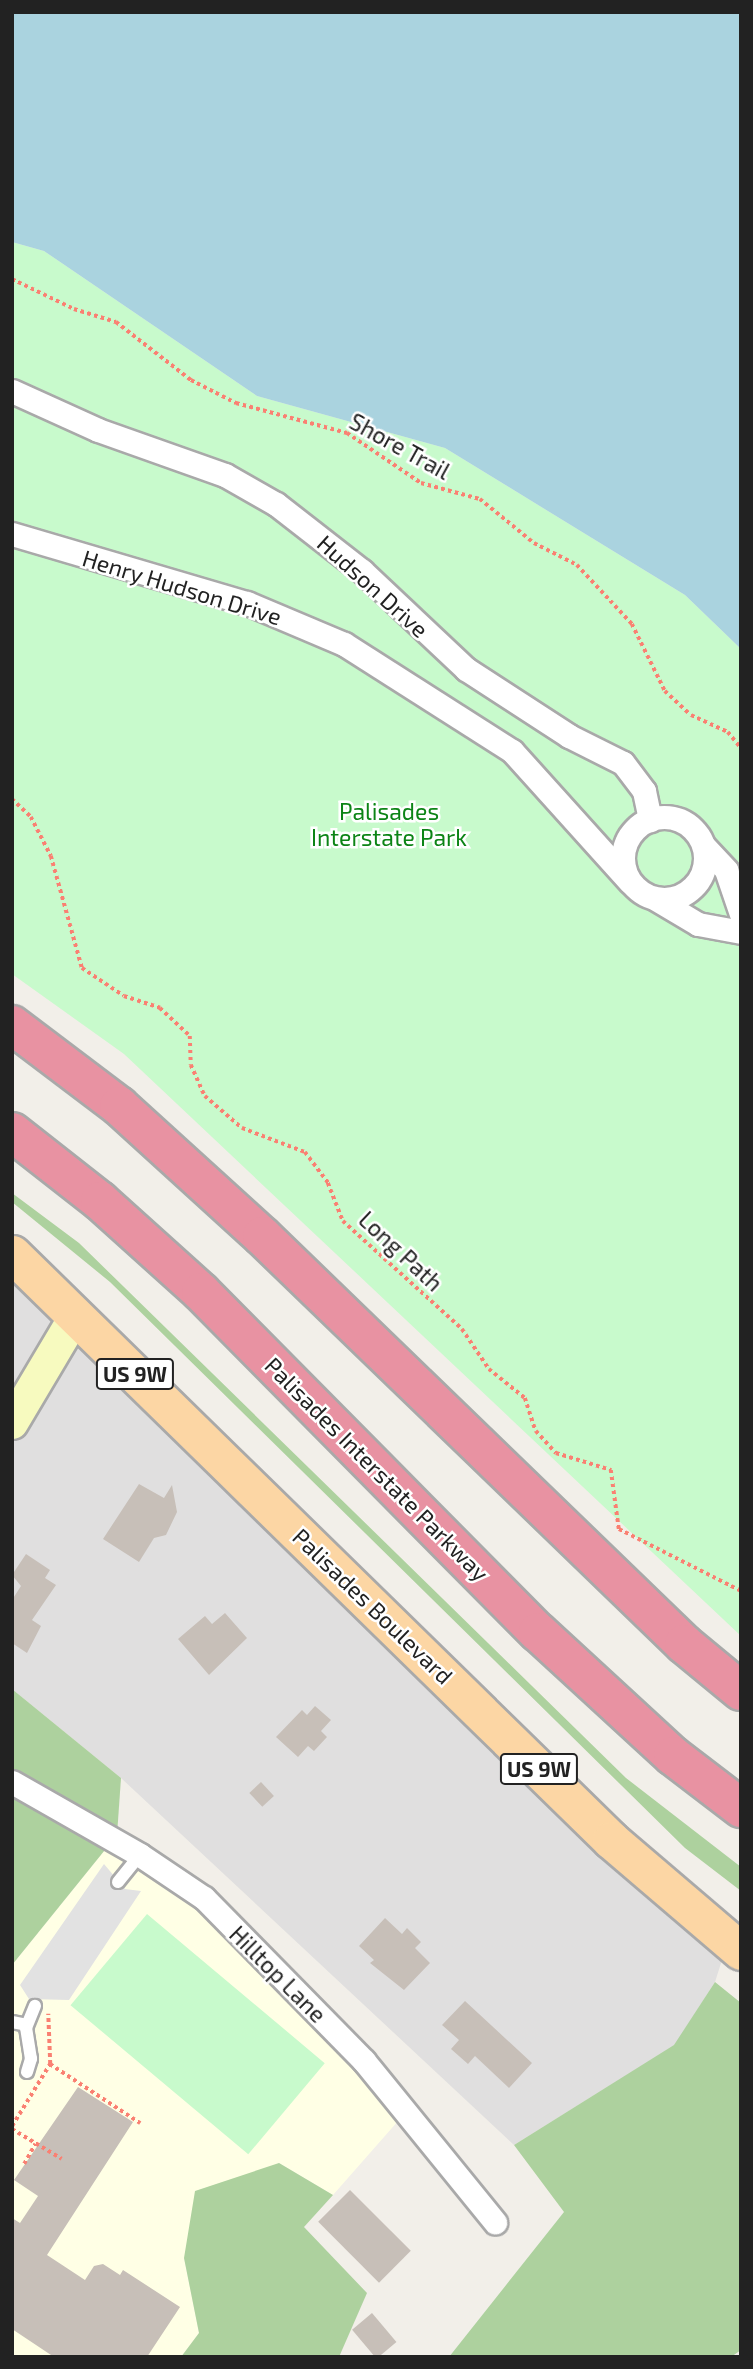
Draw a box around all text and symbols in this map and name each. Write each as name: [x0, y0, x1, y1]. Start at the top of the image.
street label: Shore Trail: [345, 407, 455, 485]
street label: Hudson Drive: [312, 529, 434, 643]
street label: Henry Hudson Drive: [79, 544, 285, 630]
park label: Palisades Interstate Park: [311, 797, 467, 851]
street label: Long Path: [353, 1205, 449, 1297]
street label: Palisades Interstate Parkway: [259, 1351, 495, 1587]
road number: US 9W: [95, 1356, 175, 1392]
street label: Palisades Boulevard: [287, 1523, 459, 1689]
road number: US 9W: [499, 1752, 579, 1786]
street label: Hilltop Lane: [224, 1920, 332, 2028]

